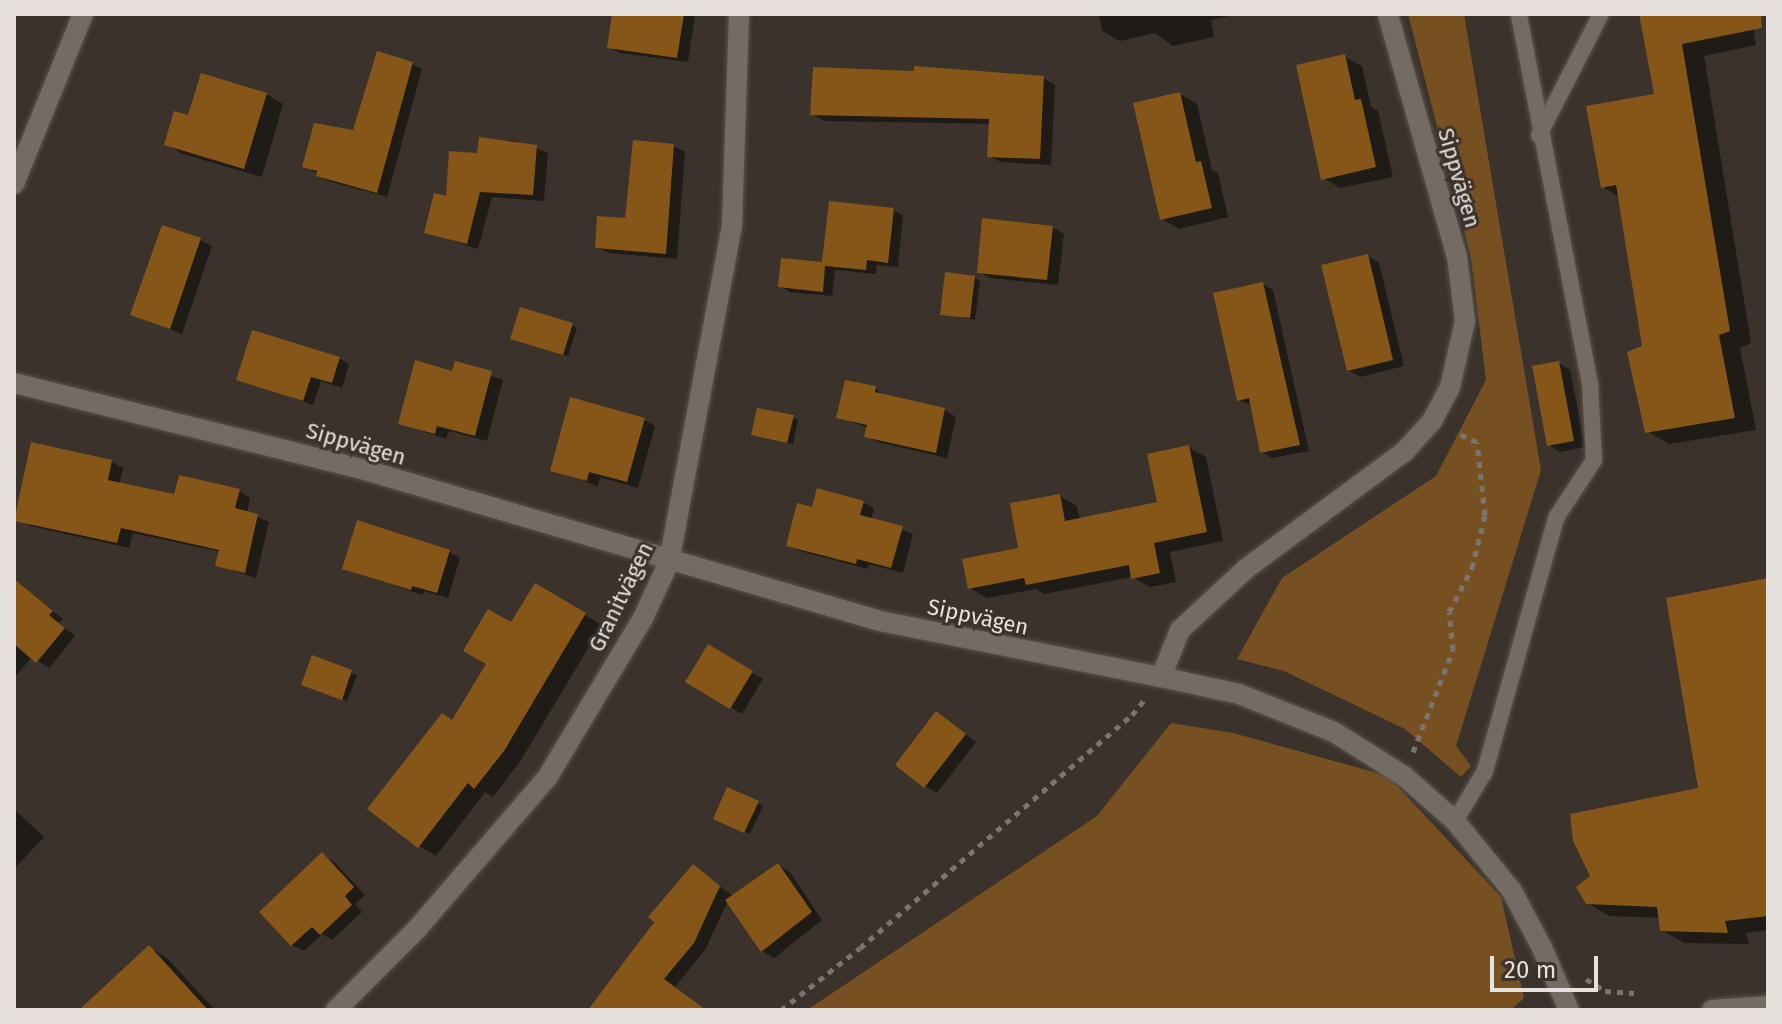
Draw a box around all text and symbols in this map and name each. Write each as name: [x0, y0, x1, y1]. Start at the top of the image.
street label: Sippvägen: [1432, 125, 1486, 231]
street label: Sippvägen: [303, 417, 409, 471]
street label: Granitvägen: [583, 538, 659, 656]
street label: Sippvägen: [925, 593, 1031, 641]
scale bar: [1494, 940, 1602, 990]
text: 20 m: [1504, 956, 1556, 984]

